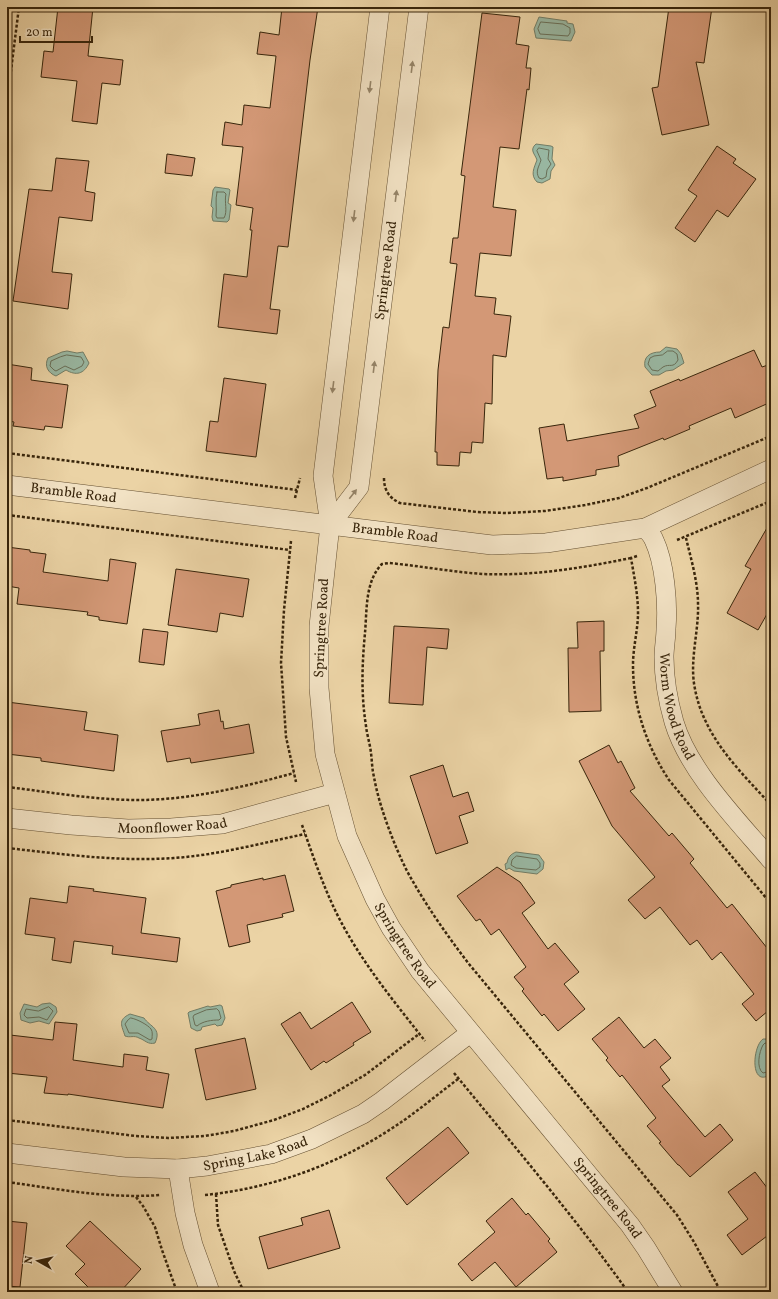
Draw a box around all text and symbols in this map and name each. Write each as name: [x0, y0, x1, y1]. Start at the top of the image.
scale bar: [20, 18, 92, 44]
text: 20 m: [26, 25, 53, 41]
one-way arrow: [409, 61, 415, 73]
one-way arrow: [367, 81, 373, 93]
one-way arrow: [392, 190, 399, 202]
one-way arrow: [351, 210, 357, 222]
street label: Springtree Road: [370, 220, 402, 321]
one-way arrow: [371, 361, 377, 373]
one-way arrow: [330, 381, 336, 393]
street label: Bramble Road: [29, 478, 118, 508]
one-way arrow: [349, 489, 358, 500]
street label: Bramble Road: [351, 518, 439, 548]
street label: Springtree Road: [310, 578, 334, 678]
street label: Worm Wood Road: [654, 653, 699, 764]
street label: Moonflower Road: [117, 813, 230, 839]
street label: Springtree Road: [369, 899, 440, 993]
street label: Spring Lake Road: [202, 1132, 311, 1176]
street label: Springtree Road: [568, 1153, 646, 1243]
north arrow: [18, 1241, 58, 1281]
text: N: [22, 1255, 38, 1265]

